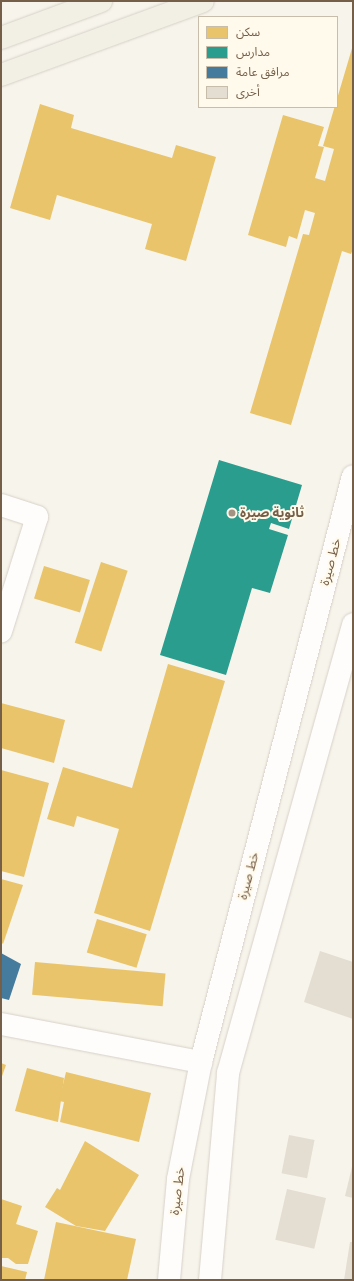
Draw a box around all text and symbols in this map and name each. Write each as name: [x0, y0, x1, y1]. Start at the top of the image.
legend: [198, 16, 338, 108]
text: سكن: [236, 25, 260, 39]
text: مدارس: [236, 45, 270, 59]
text: مرافق عامة: [236, 65, 290, 79]
text: أخرى: [236, 85, 260, 99]
place label: ثانوية صيرة: [240, 505, 304, 521]
marker: ثانوية صيرة: [227, 508, 237, 518]
street label: خط صيرة: [317, 537, 345, 587]
street label: خط صيرة: [235, 851, 263, 901]
street label: خط صيرة: [167, 1166, 189, 1216]

